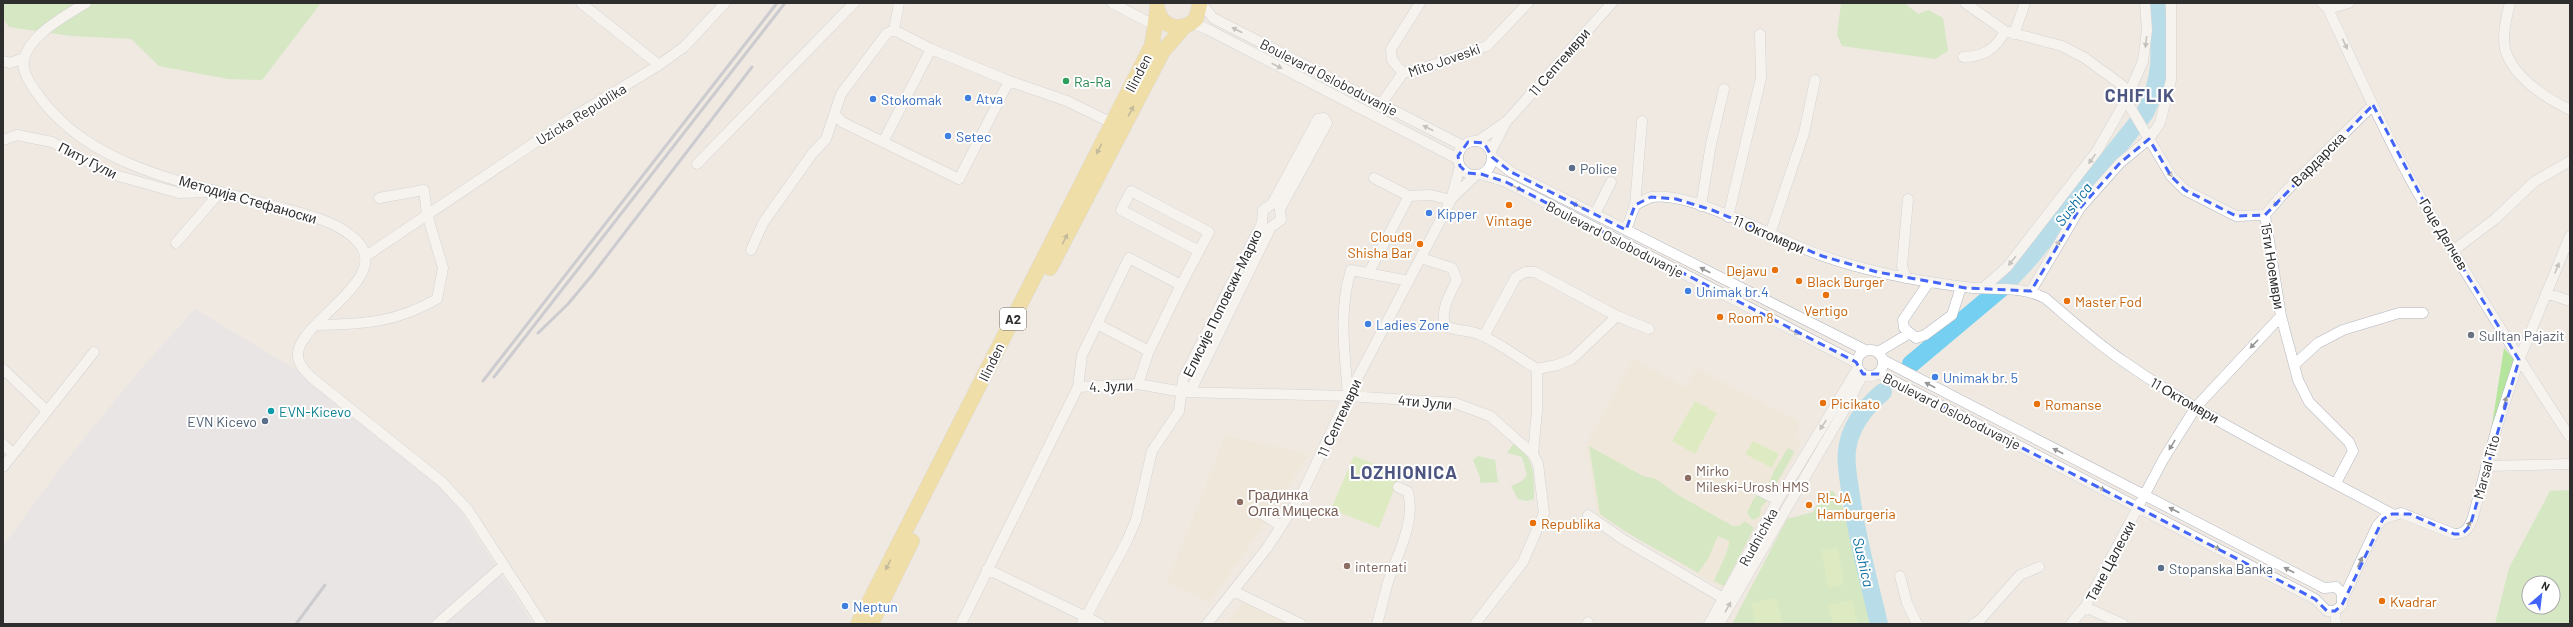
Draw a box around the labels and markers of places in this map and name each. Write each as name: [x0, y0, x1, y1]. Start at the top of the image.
place label: Ra-Ra: [1074, 73, 1111, 90]
marker: Ra-Ra: [1061, 76, 1071, 86]
place label: Atva: [976, 90, 1003, 107]
place label: Stokomak: [881, 91, 942, 108]
marker: Atva: [963, 93, 973, 103]
marker: Stokomak: [868, 94, 878, 104]
place label: Setec: [956, 128, 991, 145]
marker: Setec: [943, 131, 953, 141]
place label: Police: [1580, 160, 1617, 177]
marker: Police: [1567, 163, 1577, 173]
marker: Vintage: [1504, 200, 1514, 210]
place label: Kipper: [1437, 205, 1477, 222]
marker: Kipper: [1424, 208, 1434, 218]
place label: Vintage: [1486, 212, 1532, 229]
place label: Cloud9 Shisha Bar: [1348, 228, 1412, 261]
marker: Cloud9 Shisha Bar: [1415, 239, 1425, 249]
place label: Dejavu: [1726, 262, 1767, 279]
marker: Dejavu: [1770, 265, 1780, 275]
place label: Black Burger: [1807, 273, 1884, 290]
marker: Black Burger: [1794, 276, 1804, 286]
place label: Unimak br.4: [1696, 283, 1769, 300]
marker: Unimak br.4: [1683, 286, 1693, 296]
marker: Vertigo: [1821, 290, 1831, 300]
place label: Master Fod: [2075, 293, 2142, 310]
marker: Master Fod: [2062, 296, 2072, 306]
place label: Vertigo: [1804, 302, 1848, 319]
place label: Room 8: [1728, 309, 1773, 326]
marker: Room 8: [1715, 312, 1725, 322]
place label: Ladies Zone: [1376, 316, 1449, 333]
marker: Ladies Zone: [1363, 319, 1373, 329]
place label: Sulltan Pajazit: [2479, 327, 2565, 344]
marker: Sulltan Pajazit: [2466, 330, 2476, 340]
place label: Unimak br. 5: [1943, 369, 2018, 386]
marker: Unimak br. 5: [1930, 372, 1940, 382]
place label: Picikato: [1831, 395, 1880, 412]
place label: Romanse: [2045, 396, 2102, 413]
marker: Picikato: [1818, 398, 1828, 408]
marker: Romanse: [2032, 399, 2042, 409]
place label: EVN-Kicevo: [279, 403, 351, 420]
marker: EVN-Kicevo: [266, 406, 276, 416]
place label: EVN Kicevo: [187, 413, 257, 430]
marker: EVN Kicevo: [260, 416, 270, 426]
place label: Mirko Mileski-Urosh HMS: [1696, 462, 1809, 495]
marker: Mirko Mileski-Urosh HMS: [1683, 473, 1693, 483]
place label: Градинка Олга Мицеска: [1248, 486, 1339, 519]
place label: RI-JA Hamburgeria: [1817, 489, 1896, 522]
marker: Градинка Олга Мицеска: [1235, 497, 1245, 507]
marker: RI-JA Hamburgeria: [1804, 500, 1814, 510]
place label: Republika: [1541, 515, 1601, 532]
marker: Republika: [1528, 518, 1538, 528]
place label: internati: [1355, 558, 1407, 575]
place label: Stopanska Banka: [2169, 560, 2273, 577]
marker: internati: [1342, 561, 1352, 571]
marker: Stopanska Banka: [2156, 563, 2166, 573]
place label: Kvadrar: [2390, 593, 2437, 610]
marker: Kvadrar: [2377, 596, 2387, 606]
place label: Neptun: [853, 598, 898, 615]
marker: Neptun: [840, 601, 850, 611]

